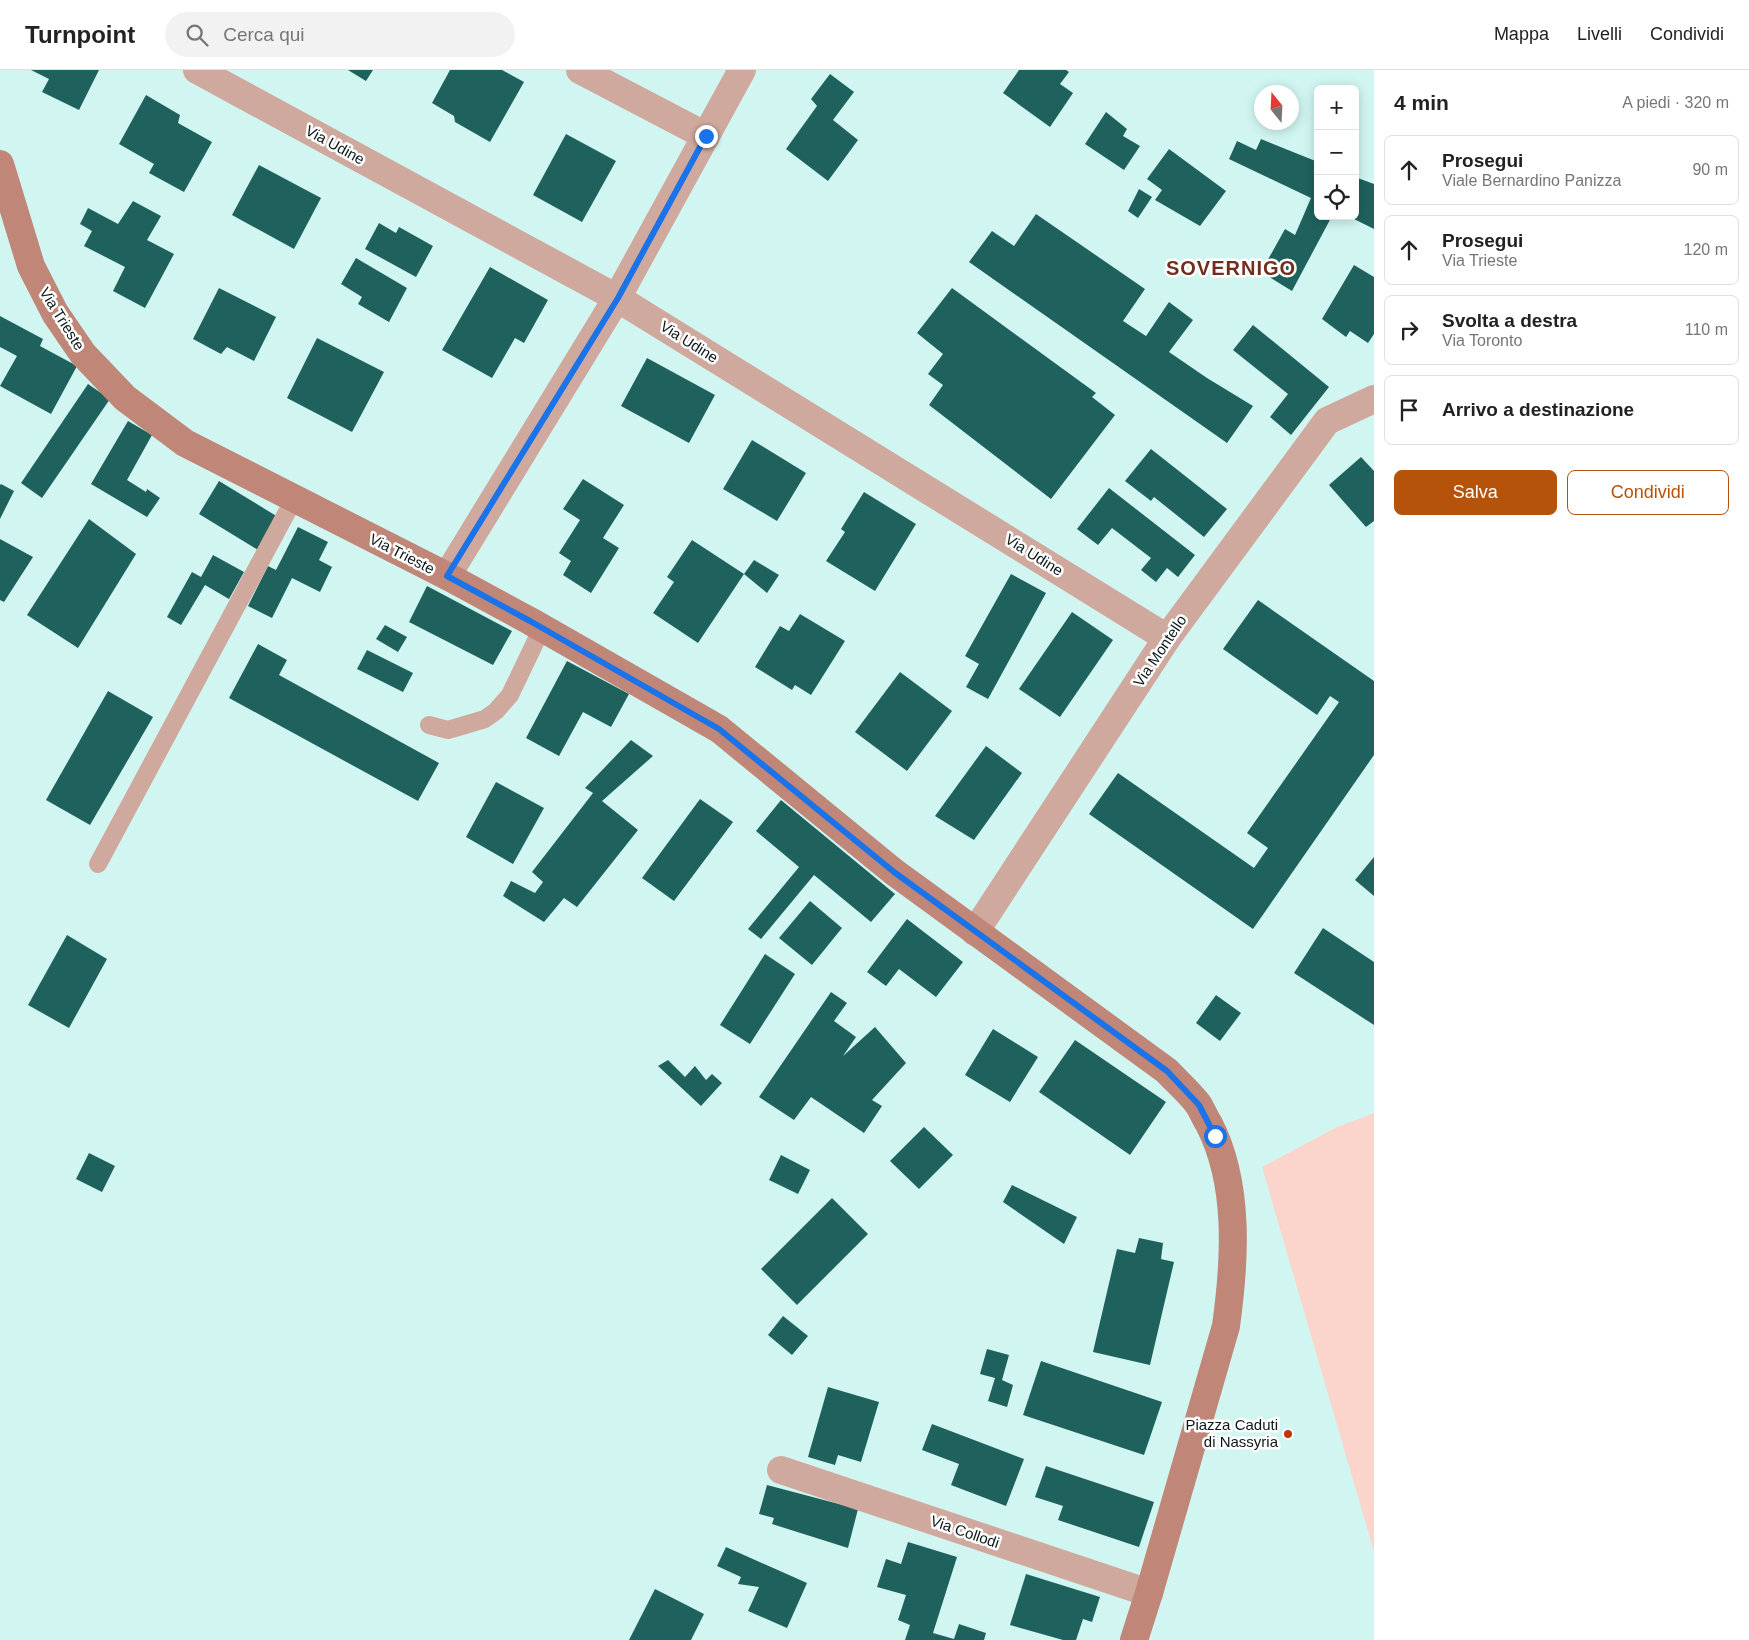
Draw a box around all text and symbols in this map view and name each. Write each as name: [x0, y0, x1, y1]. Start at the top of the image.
search box: [165, 12, 515, 57]
text: Turnpoint: [25, 21, 135, 48]
icon: search: [183, 21, 211, 49]
text: Cerca qui: [223, 24, 305, 45]
text: Mappa: [1494, 24, 1549, 44]
text: Livelli: [1577, 24, 1622, 44]
text: Condividi: [1650, 24, 1724, 44]
north arrow: [1254, 85, 1299, 130]
map controls: [1314, 85, 1359, 220]
button: +: [1314, 85, 1359, 130]
text: 4 min: [1394, 91, 1449, 114]
text: A piedi · 320 m: [1622, 94, 1729, 111]
street label: Via Udine: [303, 121, 368, 168]
route end: [695, 125, 718, 148]
button: −: [1314, 130, 1359, 175]
text: Prosegui: [1442, 150, 1523, 171]
icon: ahead: [1395, 156, 1423, 184]
text: 90 m: [1692, 161, 1728, 178]
text: Viale Bernardino Panizza: [1442, 172, 1621, 189]
button: locate: [1314, 175, 1359, 220]
text: Prosegui: [1442, 230, 1523, 251]
icon: ahead: [1395, 236, 1423, 264]
text: 120 m: [1684, 241, 1728, 258]
text: Via Trieste: [1442, 252, 1517, 269]
district label: SOVERNIGO: [1166, 257, 1296, 279]
street label: Via Trieste: [37, 284, 88, 353]
text: Svolta a destra: [1442, 310, 1577, 331]
icon: right: [1395, 316, 1423, 344]
street label: Via Udine: [657, 317, 721, 366]
text: 110 m: [1685, 321, 1728, 338]
text: Via Toronto: [1442, 332, 1522, 349]
icon: arrive: [1395, 396, 1423, 424]
text: Arrivo a destinazione: [1442, 399, 1634, 420]
button: Salva: [1394, 470, 1557, 515]
button: Condividi: [1567, 470, 1729, 515]
street label: Via Trieste: [367, 530, 438, 577]
street label: Via Udine: [1002, 530, 1066, 579]
street label: Via Montello: [1130, 612, 1190, 690]
route start: [1204, 1125, 1227, 1148]
place label: Piazza Caduti di Nassyria: [1185, 1416, 1279, 1450]
marker: Piazza Caduti di Nassyria: [1282, 1428, 1294, 1440]
street label: Via Collodi: [929, 1512, 1002, 1551]

